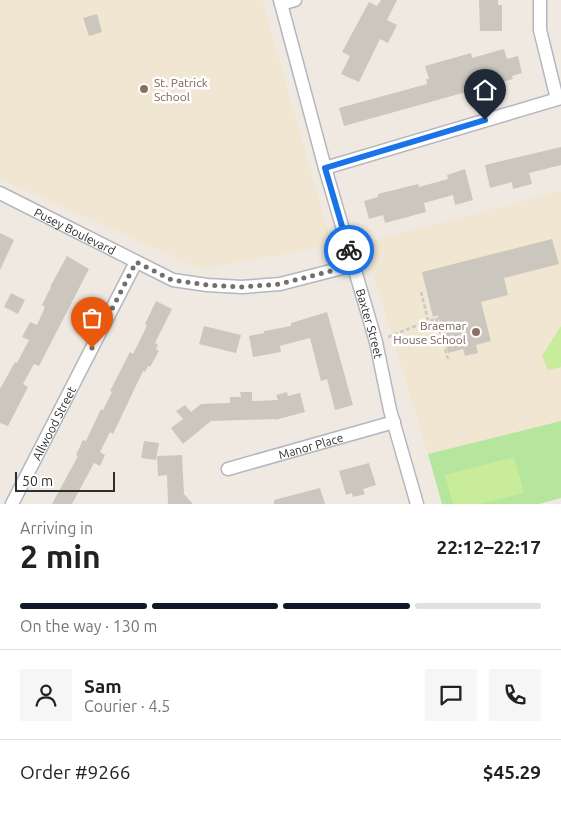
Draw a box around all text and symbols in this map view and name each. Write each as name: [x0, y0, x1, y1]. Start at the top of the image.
pin: [464, 69, 506, 120]
place label: St. Patrick School: [154, 76, 208, 103]
icon: home: [471, 76, 499, 104]
marker: St. Patrick School: [138, 83, 150, 95]
street label: Pusey Boulevard: [32, 205, 118, 257]
courier: [324, 225, 374, 275]
icon: bike: [335, 236, 363, 264]
street label: Baxter Street: [354, 287, 386, 360]
pin: [71, 297, 113, 348]
icon: bag: [78, 304, 106, 332]
place label: Braemar House School: [393, 319, 466, 346]
marker: Braemar House School: [470, 326, 482, 338]
street label: Allwood Street: [29, 384, 78, 462]
street label: Manor Place: [277, 430, 345, 461]
scale bar: [15, 469, 115, 492]
text: 50 m: [22, 473, 53, 489]
text: Arriving in: [20, 519, 93, 537]
text: 22:12–22:17: [436, 536, 541, 558]
text: 2 min: [20, 538, 101, 574]
text: On the way · 130 m: [20, 617, 157, 635]
button: person: [20, 669, 72, 721]
button: chat: [425, 669, 477, 721]
button: phone: [489, 669, 541, 721]
text: Sam: [84, 675, 122, 697]
text: Courier · 4.5: [84, 697, 170, 715]
text: Order #9266: [20, 761, 130, 783]
text: $45.29: [483, 761, 541, 783]

